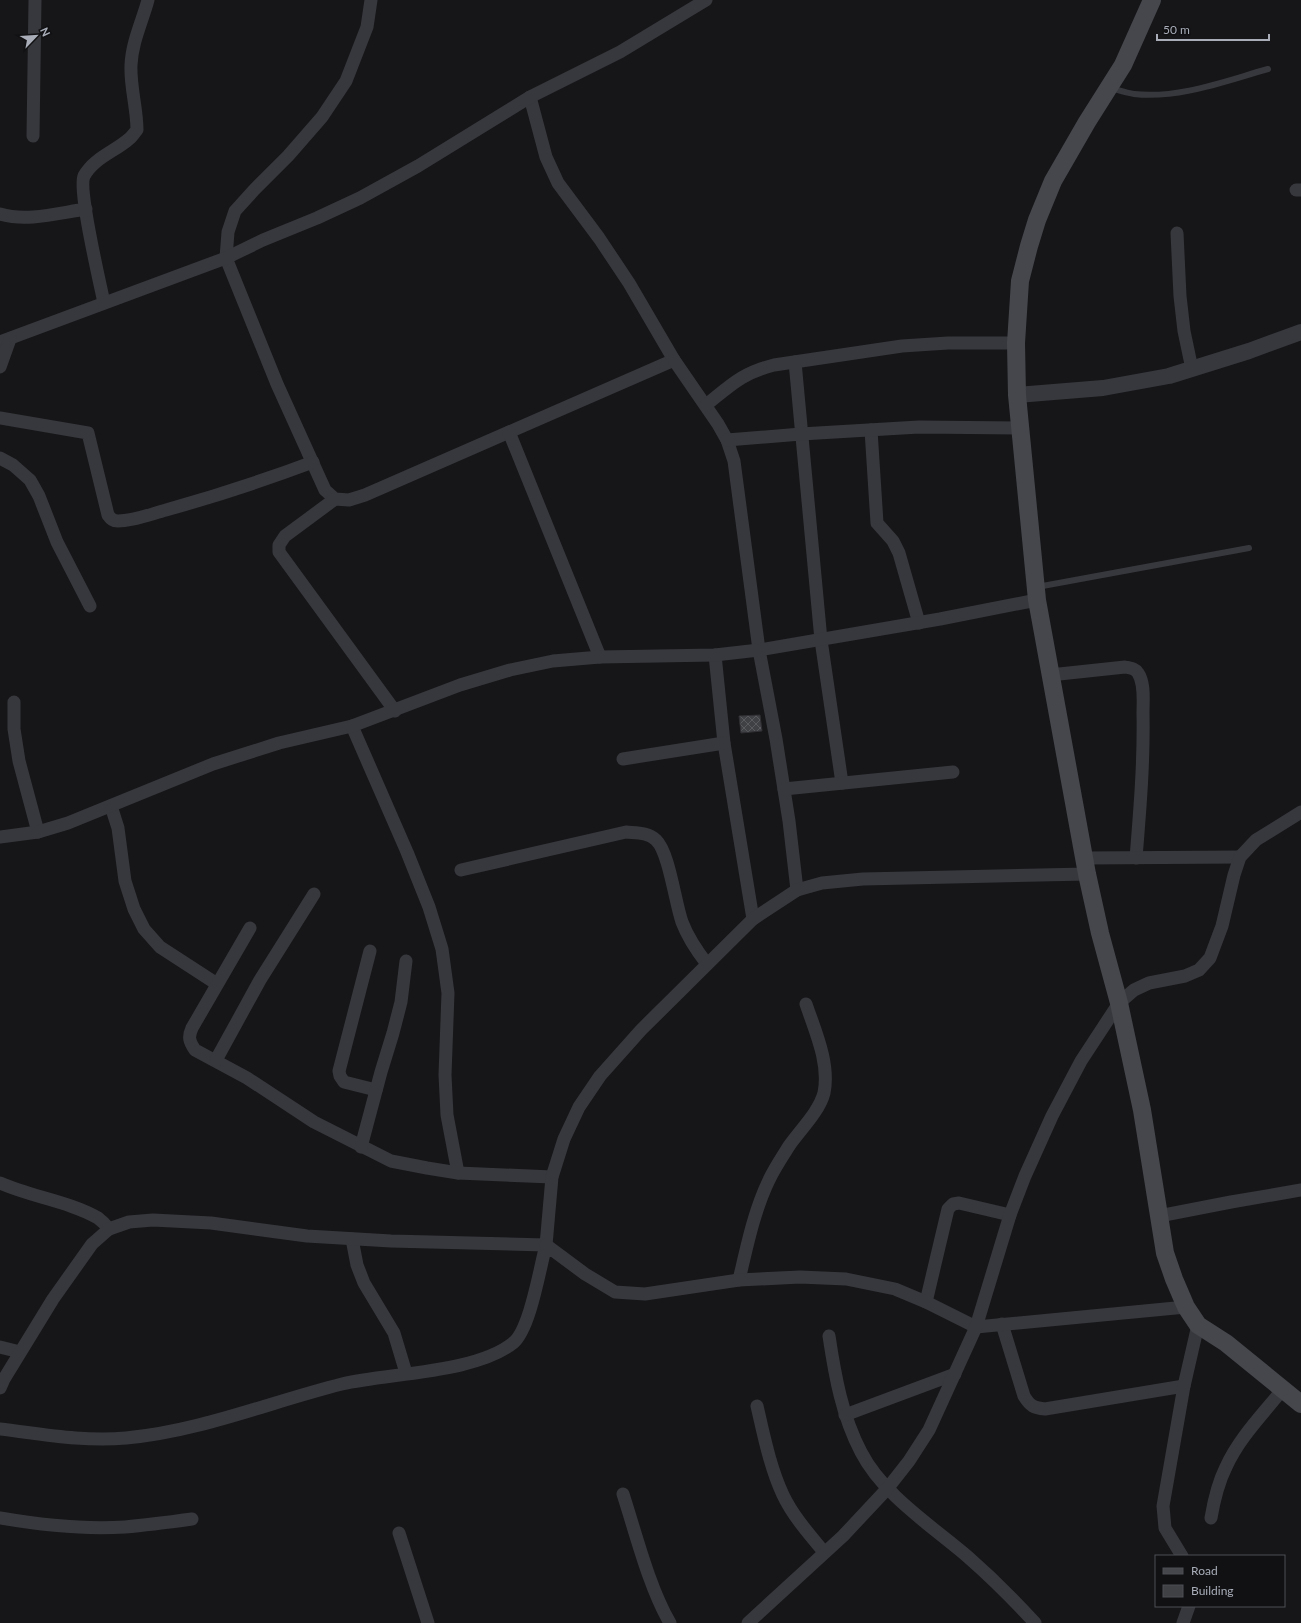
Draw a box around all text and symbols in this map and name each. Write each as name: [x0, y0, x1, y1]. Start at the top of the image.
north arrow: [16, 16, 56, 56]
scale bar: [1157, 16, 1269, 42]
text: 50 m: [1163, 22, 1190, 37]
text: N: [38, 25, 53, 38]
legend: [1155, 1555, 1285, 1607]
text: Road: [1191, 1563, 1218, 1578]
text: Building: [1191, 1583, 1234, 1598]

